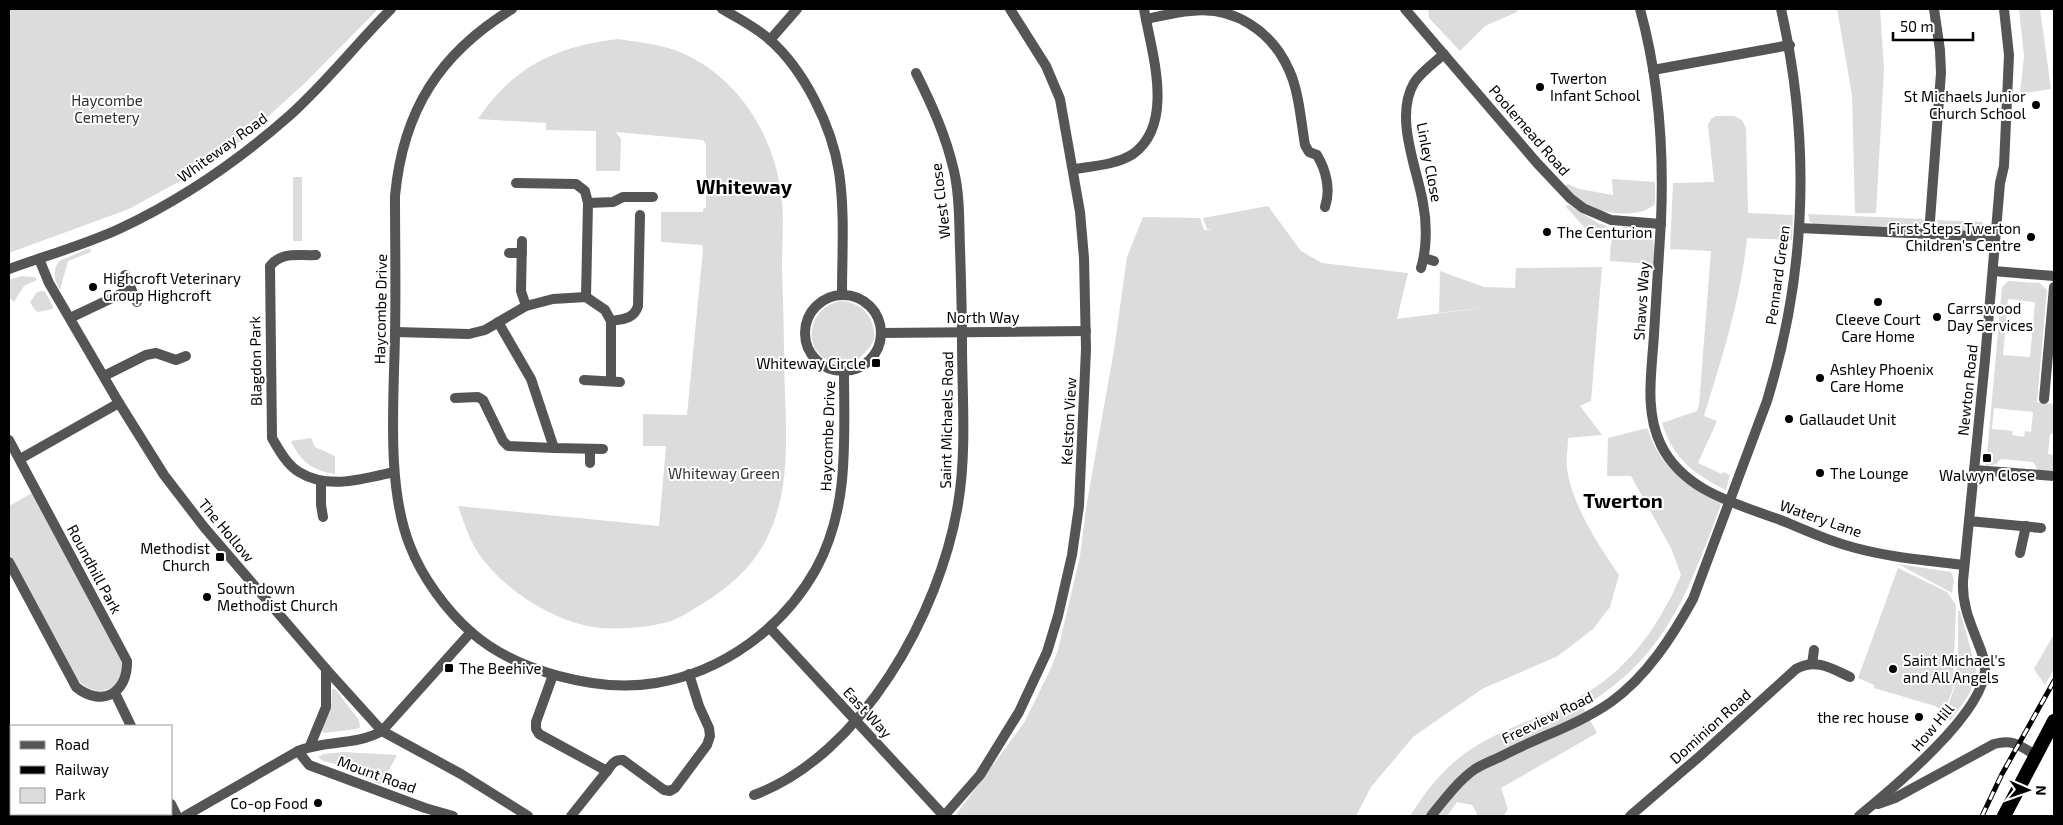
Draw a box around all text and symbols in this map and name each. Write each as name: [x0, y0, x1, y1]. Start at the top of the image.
scale bar: [1893, 10, 1973, 42]
text: 50 m: [1900, 17, 1934, 35]
place label: Twerton Infant School: [1550, 69, 1641, 104]
street label: Poolemead Road: [1486, 81, 1574, 179]
marker: Twerton Infant School: [1534, 81, 1546, 93]
place label: St Michaels Junior Church School: [1904, 87, 2027, 122]
park label: Haycombe Cemetery: [71, 91, 143, 126]
marker: St Michaels Junior Church School: [2030, 99, 2042, 111]
street label: Whiteway Road: [174, 108, 270, 186]
street label: Linley Close: [1413, 121, 1447, 203]
street label: West Close: [926, 162, 954, 240]
district label: Whiteway: [696, 174, 793, 199]
place label: First Steps Twerton Children's Centre: [1888, 219, 2021, 254]
place label: The Centurion: [1557, 223, 1652, 241]
street label: Pennard Green: [1761, 224, 1793, 326]
marker: The Centurion: [1541, 226, 1553, 238]
marker: First Steps Twerton Children's Centre: [2025, 231, 2037, 243]
street label: Haycombe Drive: [370, 254, 390, 364]
street label: Shaws Way: [1629, 261, 1653, 341]
place label: Highcroft Veterinary Group Highcroft: [103, 269, 241, 304]
marker: Highcroft Veterinary Group Highcroft: [87, 281, 99, 293]
marker: Cleeve Court Care Home: [1872, 296, 1884, 308]
place label: Carrswood Day Services: [1947, 299, 2033, 334]
street label: North Way: [947, 308, 1020, 326]
place label: Cleeve Court Care Home: [1835, 310, 1921, 345]
marker: Carrswood Day Services: [1931, 311, 1943, 323]
street label: Blagdon Park: [245, 315, 265, 406]
street label: Newton Road: [1953, 343, 1981, 437]
street label: Saint Michaels Road: [936, 351, 956, 489]
place label: Whiteway Circle: [756, 354, 866, 372]
marker: Whiteway Circle: [870, 357, 882, 369]
place label: Ashley Phoenix Care Home: [1830, 360, 1934, 395]
marker: Ashley Phoenix Care Home: [1814, 372, 1826, 384]
street label: Kelston View: [1057, 377, 1079, 465]
street label: Haycombe Drive: [816, 380, 838, 492]
place label: Gallaudet Unit: [1799, 410, 1896, 428]
marker: Gallaudet Unit: [1783, 413, 1795, 425]
marker: Walwyn Close: [1981, 452, 1993, 464]
park label: Whiteway Green: [668, 464, 780, 482]
place label: The Lounge: [1830, 464, 1909, 482]
place label: Walwyn Close: [1939, 466, 2035, 484]
marker: The Lounge: [1814, 467, 1826, 479]
district label: Twerton: [1583, 488, 1663, 512]
street label: The Hollow: [195, 495, 259, 565]
street label: Watery Lane: [1778, 496, 1864, 540]
street label: Roundhill Park: [64, 521, 126, 617]
place label: Methodist Church: [140, 539, 210, 574]
marker: Methodist Church: [214, 551, 226, 563]
place label: Southdown Methodist Church: [217, 579, 338, 614]
marker: Southdown Methodist Church: [201, 591, 213, 603]
place label: Saint Michael's and All Angels: [1903, 651, 2005, 686]
place label: The Beehive: [459, 659, 542, 677]
marker: The Beehive: [443, 662, 455, 674]
marker: Saint Michael's and All Angels: [1887, 663, 1899, 675]
street label: East Way: [840, 683, 896, 741]
street label: Dominion Road: [1666, 685, 1754, 767]
street label: Freeview Road: [1498, 687, 1596, 747]
street label: How Hill: [1907, 699, 1957, 754]
place label: the rec house: [1817, 708, 1909, 726]
marker: the rec house: [1913, 711, 1925, 723]
legend: [10, 725, 172, 815]
text: Road: [55, 735, 90, 753]
street label: Mount Road: [335, 751, 419, 797]
text: Railway: [55, 760, 109, 778]
north arrow: [2003, 765, 2053, 815]
text: Park: [55, 785, 86, 803]
text: N: [2033, 785, 2050, 796]
place label: Co-op Food: [230, 794, 308, 812]
marker: Co-op Food: [312, 797, 324, 809]

